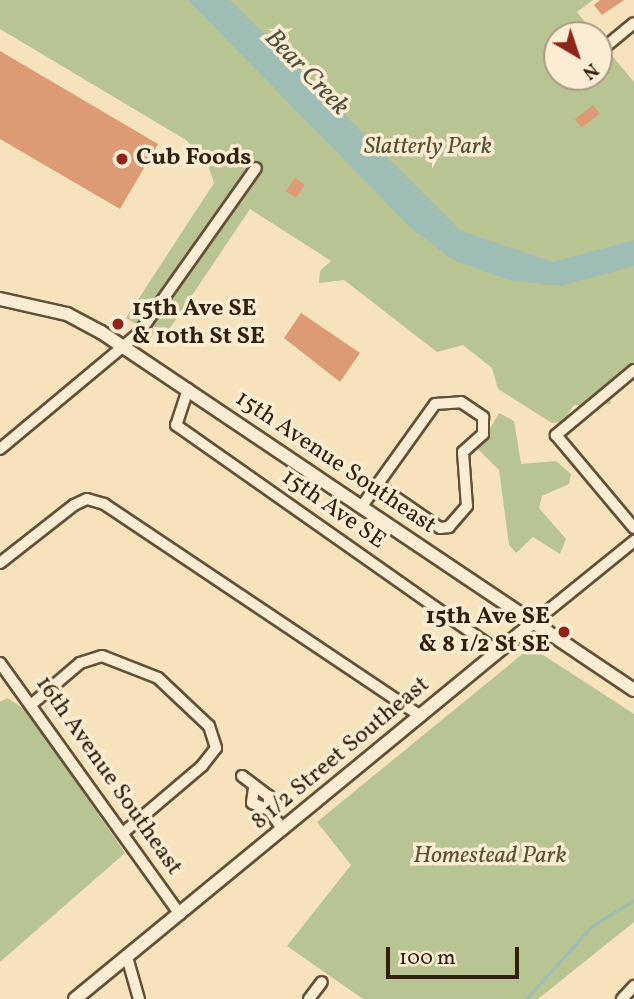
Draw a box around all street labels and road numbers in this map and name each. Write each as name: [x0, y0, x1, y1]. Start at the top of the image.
street label: 15th Avenue Southeast: [229, 385, 441, 541]
street label: 15th Ave SE: [276, 464, 390, 556]
street label: 16th Avenue Southeast: [28, 671, 188, 881]
street label: 8 1/2 Street Southeast: [246, 671, 436, 837]

